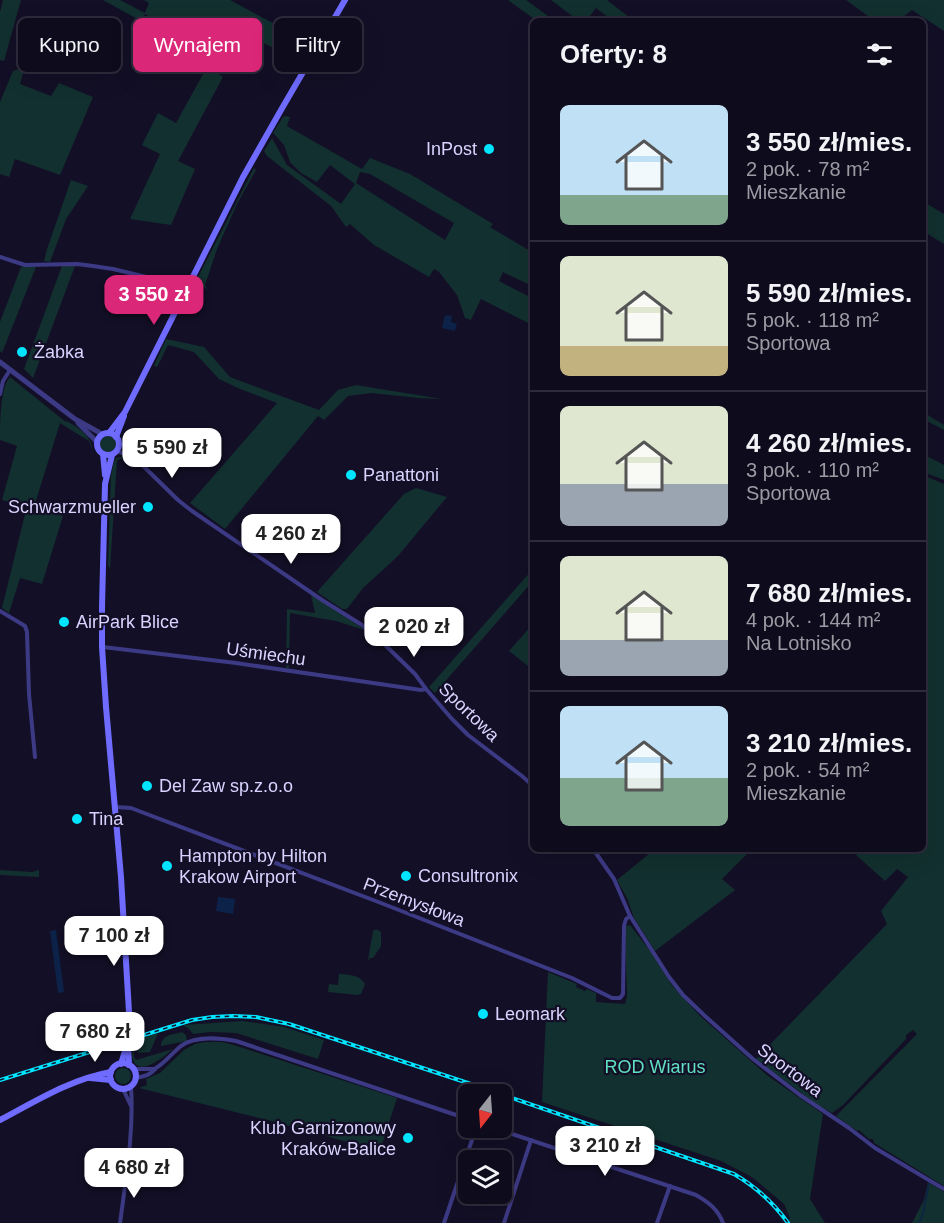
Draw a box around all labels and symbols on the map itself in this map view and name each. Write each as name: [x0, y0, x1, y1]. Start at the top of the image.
place label: InPost: [426, 139, 477, 159]
marker: InPost: [482, 142, 496, 156]
pin: 3 550 zł: [92, 275, 216, 326]
place label: Żabka: [34, 342, 85, 362]
marker: Żabka: [15, 345, 29, 359]
pin: 5 590 zł: [110, 428, 234, 479]
place label: Panattoni: [363, 465, 439, 485]
marker: Panattoni: [344, 468, 358, 482]
place label: Schwarzmueller: [8, 497, 136, 517]
marker: Schwarzmueller: [141, 500, 155, 514]
pin: 4 260 zł: [229, 514, 353, 565]
pin: 2 020 zł: [352, 607, 476, 658]
place label: AirPark Blice: [76, 612, 179, 632]
marker: AirPark Blice: [57, 615, 71, 629]
street label: Uśmiechu: [225, 639, 307, 669]
street label: Sportowa: [435, 678, 504, 746]
place label: Del Zaw sp.z.o.o: [159, 776, 293, 796]
marker: Del Zaw sp.z.o.o: [140, 779, 154, 793]
place label: Tina: [89, 809, 124, 829]
marker: Tina: [70, 812, 84, 826]
place label: Hampton by Hilton Krakow Airport: [179, 846, 327, 887]
marker: Hampton by Hilton Krakow Airport: [160, 859, 174, 873]
place label: Consultronix: [418, 866, 518, 886]
marker: Consultronix: [399, 869, 413, 883]
street label: Przemysłowa: [360, 873, 468, 931]
pin: 7 100 zł: [52, 916, 176, 967]
place label: Leomark: [495, 1004, 566, 1024]
marker: Leomark: [476, 1007, 490, 1021]
pin: 7 680 zł: [33, 1012, 157, 1063]
street label: Sportowa: [754, 1039, 827, 1101]
park label: ROD Wiarus: [604, 1057, 706, 1077]
north arrow: [458, 1084, 512, 1138]
place label: Klub Garnizonowy Kraków-Balice: [250, 1118, 396, 1159]
pin: 3 210 zł: [543, 1126, 667, 1177]
marker: Klub Garnizonowy Kraków-Balice: [401, 1131, 415, 1145]
pin: 4 680 zł: [72, 1148, 196, 1199]

